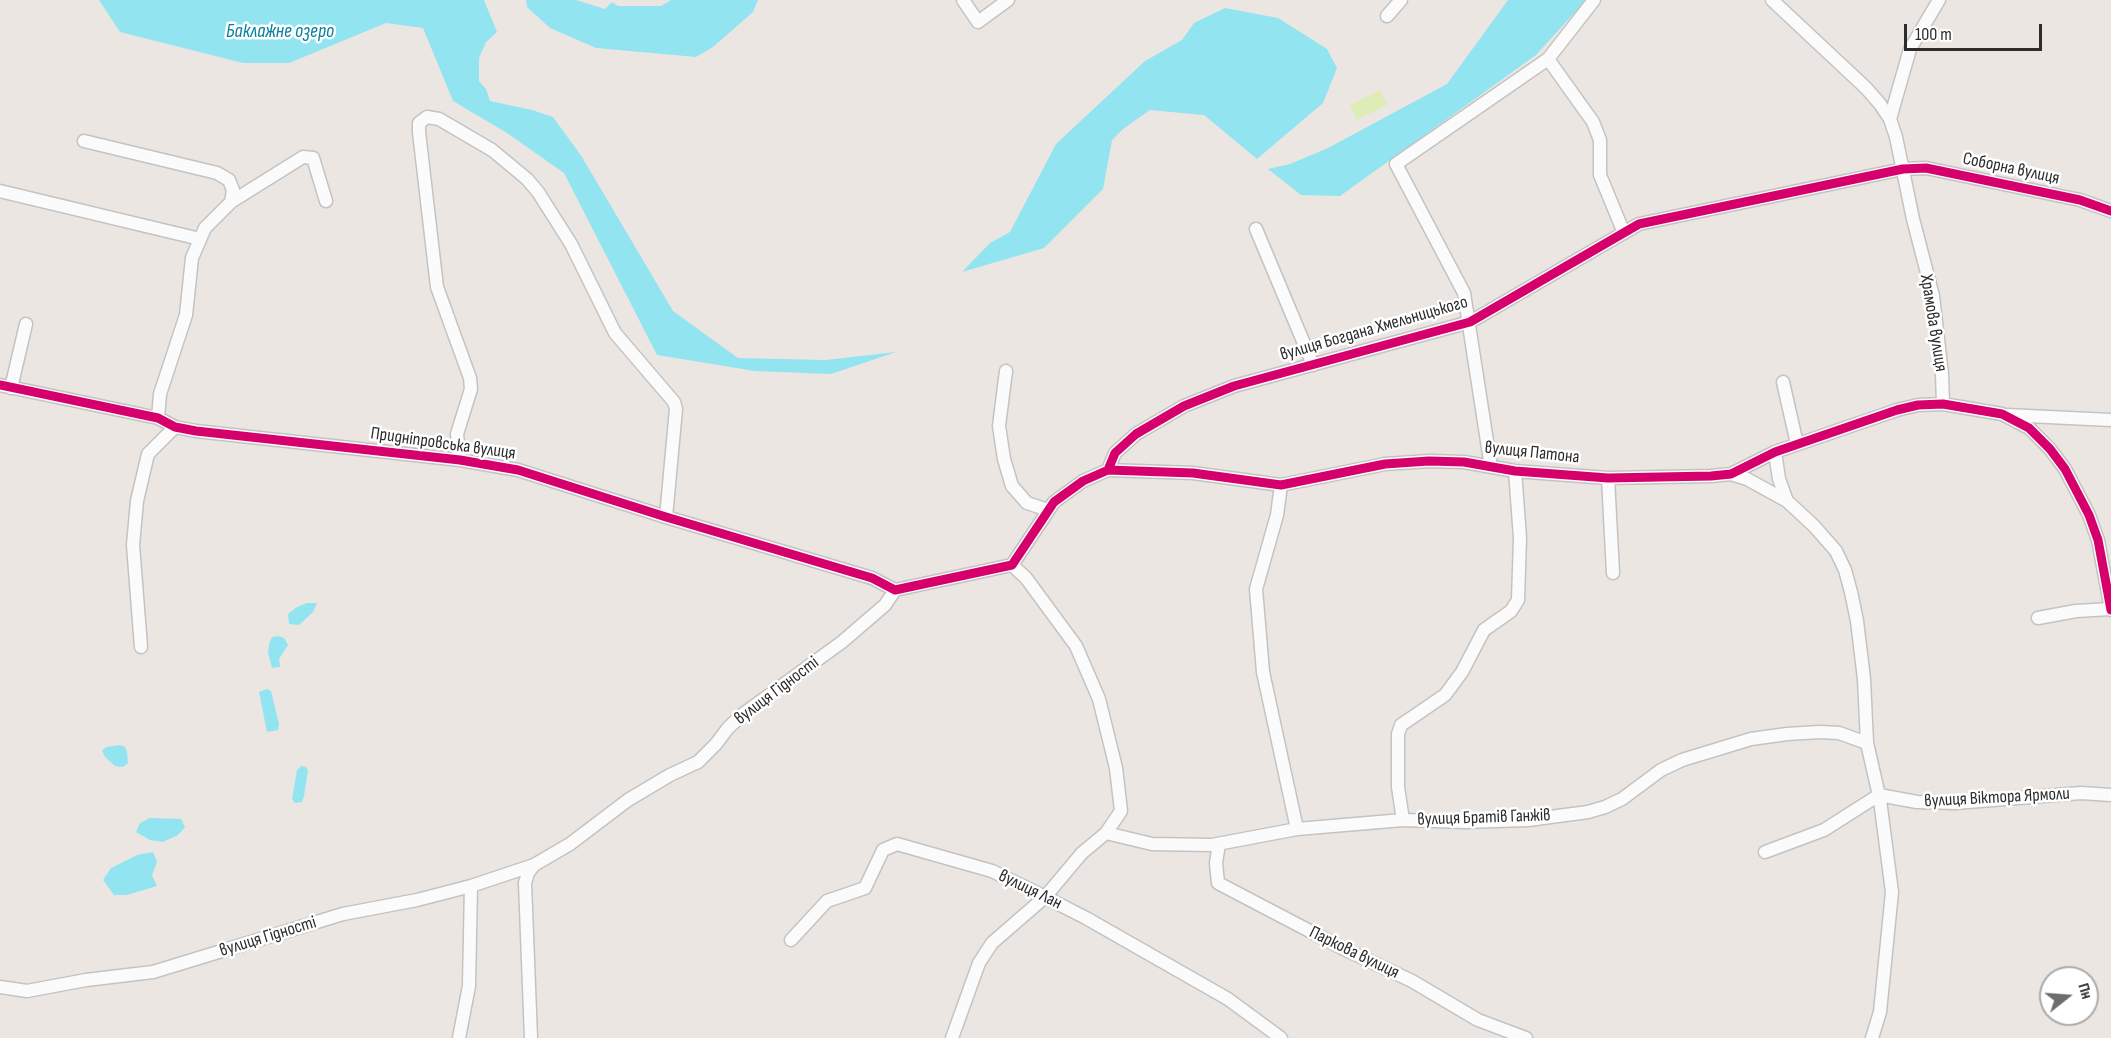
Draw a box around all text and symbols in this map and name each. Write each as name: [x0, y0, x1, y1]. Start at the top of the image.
scale bar: [1907, 12, 2045, 50]
water label: Баклажне озеро: [226, 20, 334, 44]
text: 100 m: [1915, 24, 1952, 45]
street label: Соборна вулиця: [1961, 148, 2061, 190]
street label: Храмова вулиця: [1915, 273, 1951, 373]
street label: вулиця Богдана Хмельницького: [1278, 292, 1470, 366]
street label: Придніпровська вулиця: [369, 423, 517, 465]
street label: вулиця Патона: [1484, 437, 1580, 469]
street label: вулиця Гідності: [731, 652, 823, 730]
street label: вулиця Віктора Ярмоли: [1924, 783, 2070, 813]
street label: вулиця Братів Ганжів: [1417, 805, 1551, 831]
street label: вулиця Лан: [995, 865, 1065, 915]
street label: вулиця Гідності: [217, 912, 319, 962]
street label: Паркова вулиця: [1305, 922, 1403, 984]
north arrow: [2039, 966, 2099, 1026]
text: Пн: [2073, 981, 2096, 1001]

